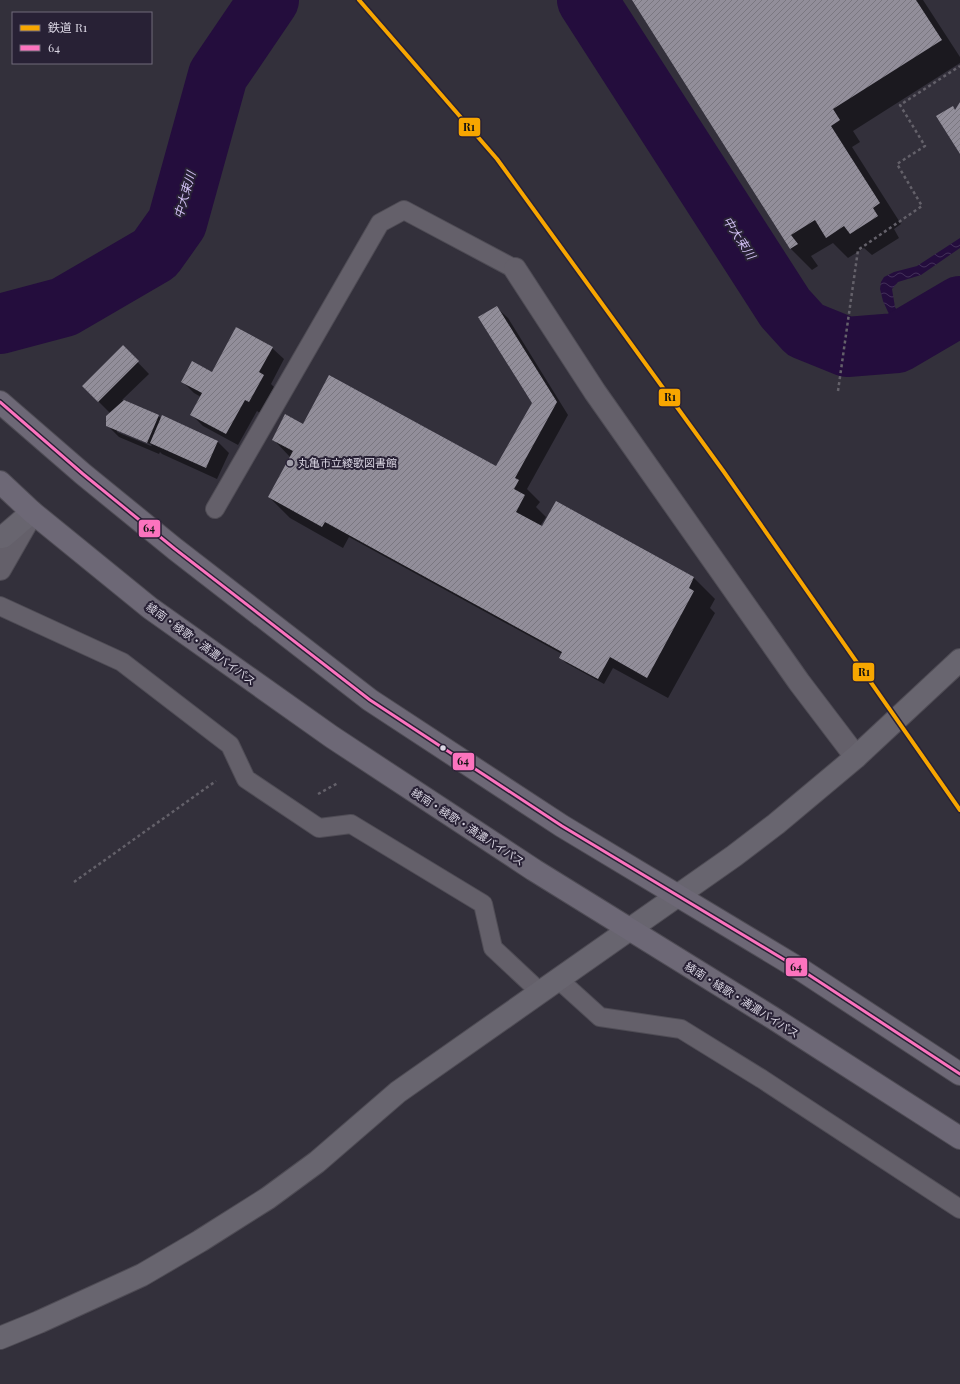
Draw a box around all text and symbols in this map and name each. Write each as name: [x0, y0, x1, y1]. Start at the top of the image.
legend: [12, 12, 152, 64]
text: 鉄道 R1: [48, 19, 88, 35]
text: 64: [48, 39, 60, 55]
line badge: R1: [458, 117, 481, 137]
text: R1: [463, 119, 475, 134]
water label: 中大束川: [170, 168, 199, 220]
water label: 中大束川: [720, 213, 761, 264]
line badge: R1: [658, 388, 681, 407]
text: R1: [664, 389, 676, 404]
place label: 丸亀市立綾歌図書館: [298, 455, 397, 470]
marker: 丸亀市立綾歌図書館: [285, 458, 295, 468]
line badge: 64: [138, 519, 161, 538]
text: 64: [143, 520, 155, 535]
street label: 綾南・綾歌・満濃バイパス: [144, 599, 259, 688]
line badge: R1: [852, 662, 875, 682]
text: R1: [858, 664, 870, 679]
unlabelled marker: [438, 743, 448, 753]
line badge: 64: [452, 752, 475, 771]
text: 64: [457, 753, 469, 768]
street label: 綾南・綾歌・満濃バイパス: [409, 784, 528, 869]
line badge: 64: [785, 957, 808, 977]
street label: 綾南・綾歌・満濃バイパス: [682, 958, 802, 1041]
text: 64: [790, 959, 802, 974]

